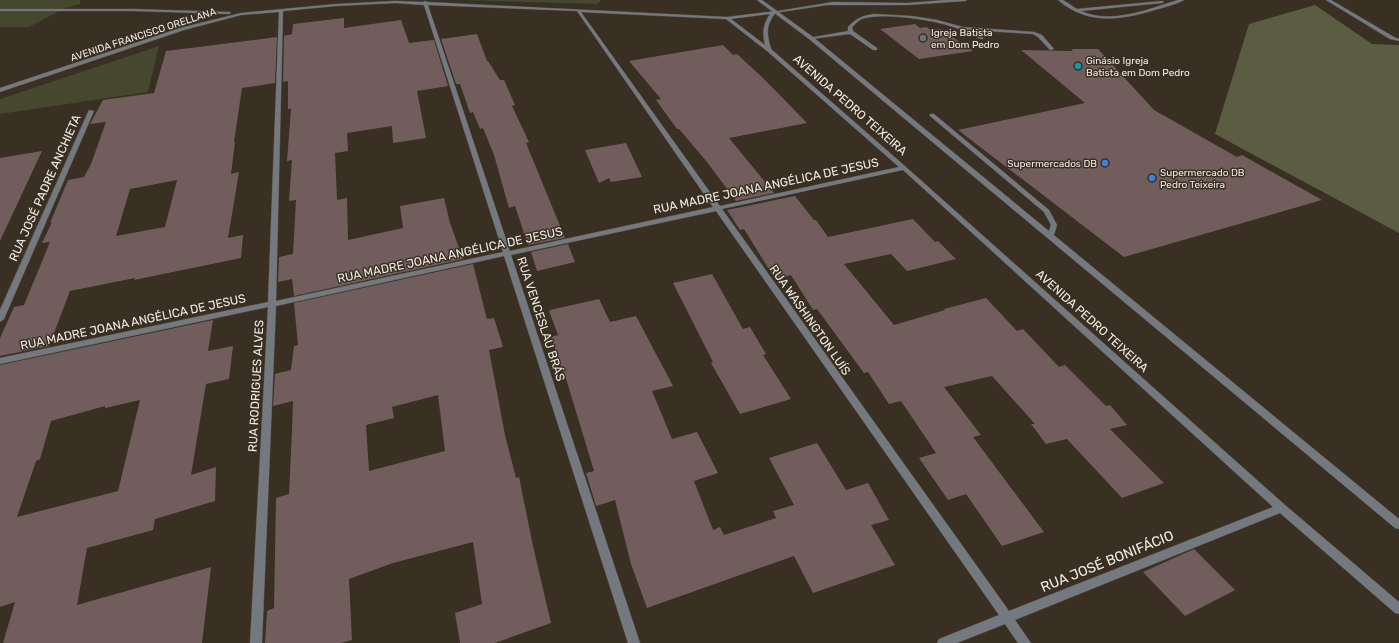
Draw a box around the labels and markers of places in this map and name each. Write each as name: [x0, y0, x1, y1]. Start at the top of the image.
place label: Igreja Batista em Dom Pedro: [931, 27, 1000, 51]
marker: Igreja Batista em Dom Pedro: [918, 33, 928, 43]
place label: Ginásio Igreja Batista em Dom Pedro: [1086, 55, 1190, 79]
marker: Ginásio Igreja Batista em Dom Pedro: [1073, 61, 1083, 71]
place label: Supermercados DB: [1007, 158, 1097, 170]
marker: Supermercados DB: [1100, 158, 1110, 168]
place label: Supermercado DB Pedro Teixeira: [1160, 167, 1245, 191]
marker: Supermercado DB Pedro Teixeira: [1147, 173, 1157, 183]

